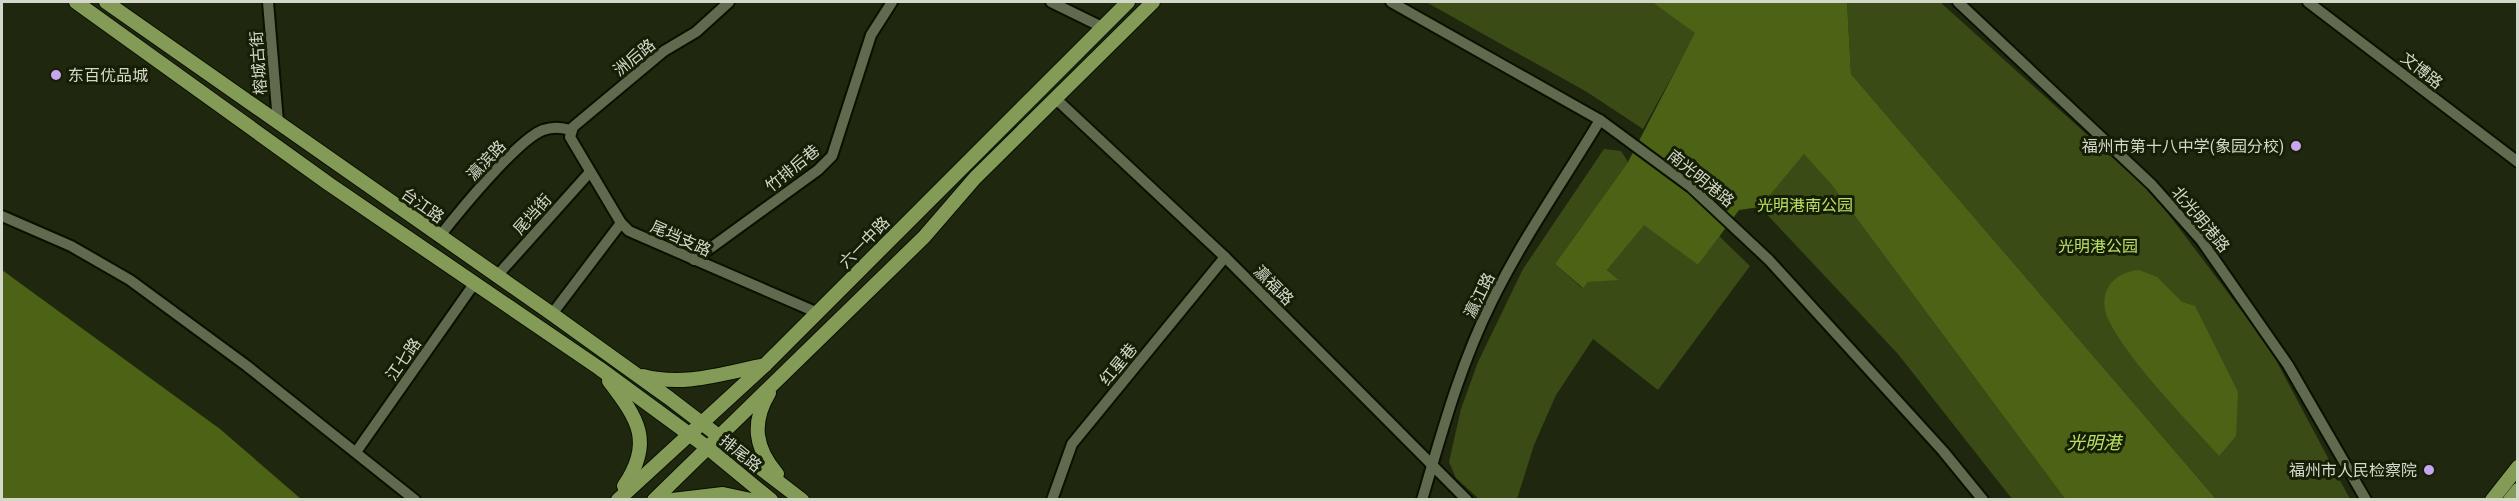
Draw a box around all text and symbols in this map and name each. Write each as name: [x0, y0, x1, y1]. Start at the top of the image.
street label: 榕城古街: [247, 30, 270, 96]
street label: 洲后路: [610, 35, 659, 80]
street label: 文博路: [2397, 48, 2446, 93]
place label: 东百优品城: [68, 66, 148, 85]
marker: 东百优品城: [49, 68, 63, 82]
street label: 瀛滨路: [463, 136, 510, 184]
place label: 福州市第十八中学(象园分校): [2082, 137, 2284, 156]
marker: 福州市第十八中学(象园分校): [2289, 139, 2303, 153]
street label: 竹排后巷: [761, 141, 823, 196]
street label: 南光明港路: [1664, 146, 1738, 211]
street label: 北光明港路: [2168, 183, 2234, 256]
street label: 台江路: [398, 184, 448, 227]
street label: 尾垱街: [509, 190, 555, 239]
park label: 光明港南公园: [1757, 196, 1853, 215]
street label: 六一中路: [835, 213, 893, 272]
street label: 尾垱支路: [648, 217, 714, 260]
park label: 光明港公园: [2058, 237, 2138, 256]
street label: 瀛福路: [1250, 262, 1297, 309]
street label: 瀛江路: [1460, 269, 1499, 321]
street label: 江七路: [382, 334, 425, 384]
street label: 红星巷: [1096, 340, 1141, 389]
street label: 排尾路: [716, 431, 765, 476]
water label: 光明港: [2067, 432, 2124, 453]
place label: 福州市人民检察院: [2289, 461, 2417, 480]
marker: 福州市人民检察院: [2422, 463, 2436, 477]

